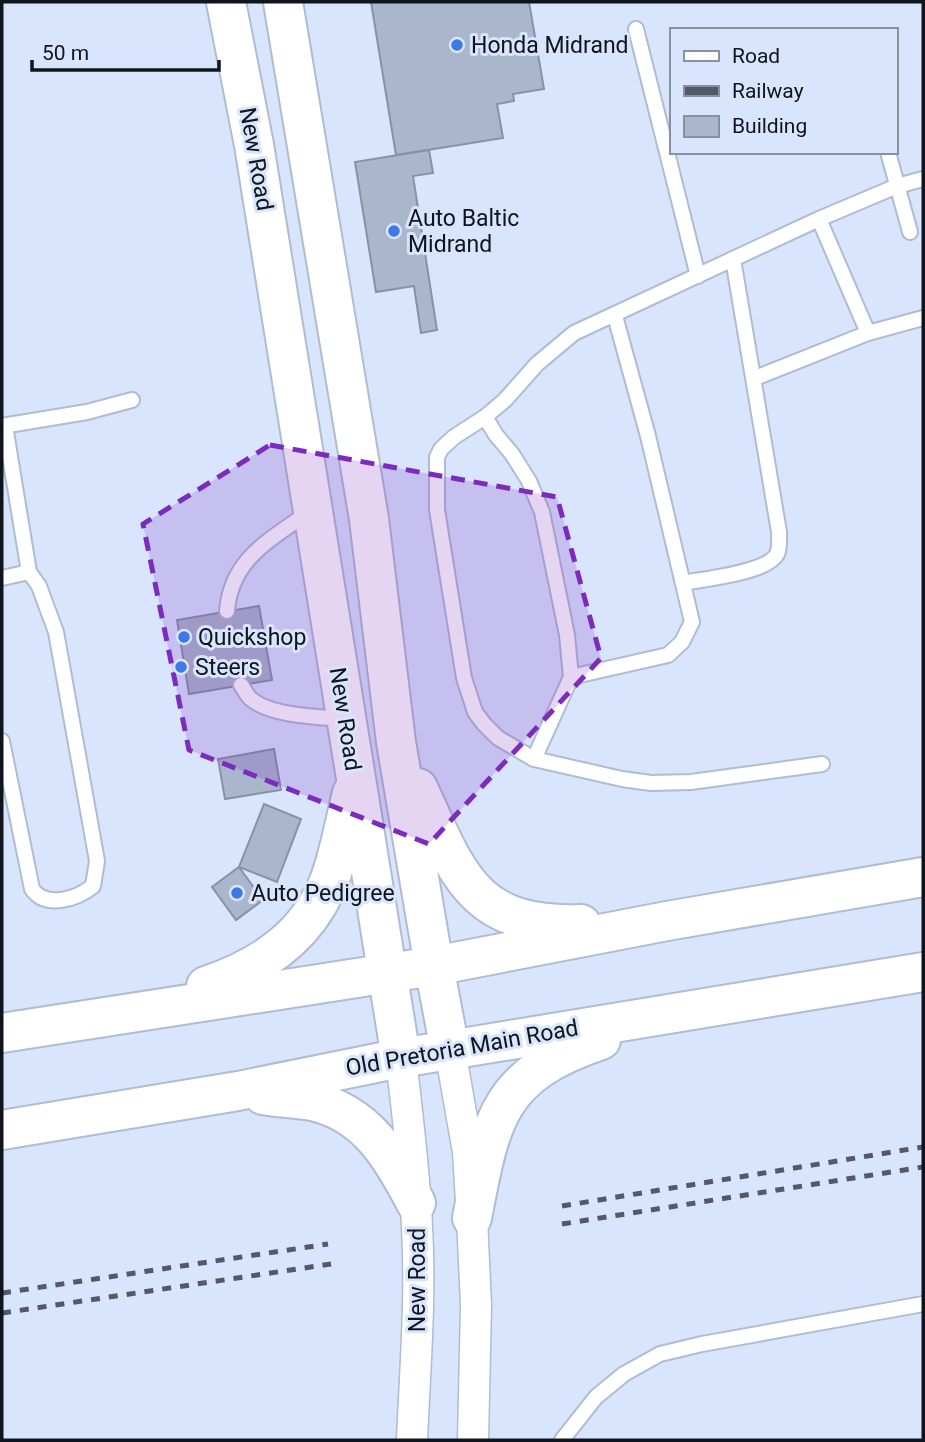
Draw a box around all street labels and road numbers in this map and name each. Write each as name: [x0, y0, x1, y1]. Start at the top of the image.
street label: New Road: [234, 105, 278, 213]
street label: New Road: [324, 665, 366, 773]
street label: Old Pretoria Main Road: [344, 1014, 580, 1082]
street label: New Road: [404, 1228, 431, 1332]

